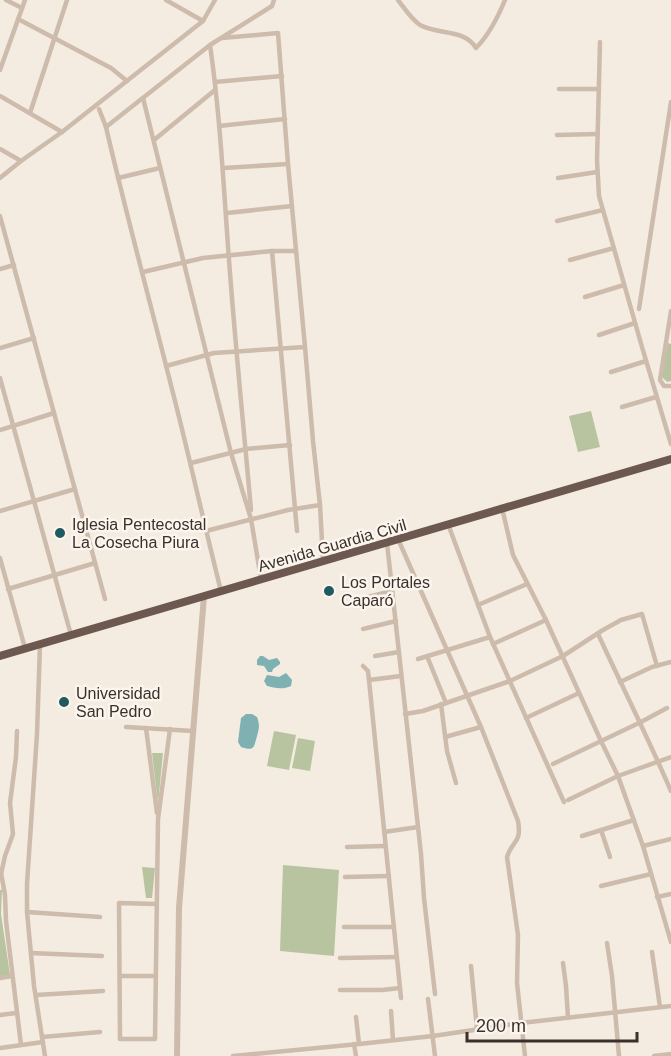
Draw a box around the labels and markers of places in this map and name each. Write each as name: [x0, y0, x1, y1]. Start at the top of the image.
place label: Iglesia Pentecostal La Cosecha Piura: [72, 516, 206, 551]
marker: Iglesia Pentecostal La Cosecha Piura: [53, 526, 67, 540]
place label: Los Portales Caparó: [341, 574, 430, 609]
marker: Los Portales Caparó: [322, 584, 336, 598]
place label: Universidad San Pedro: [76, 685, 160, 720]
marker: Universidad San Pedro: [57, 695, 71, 709]

